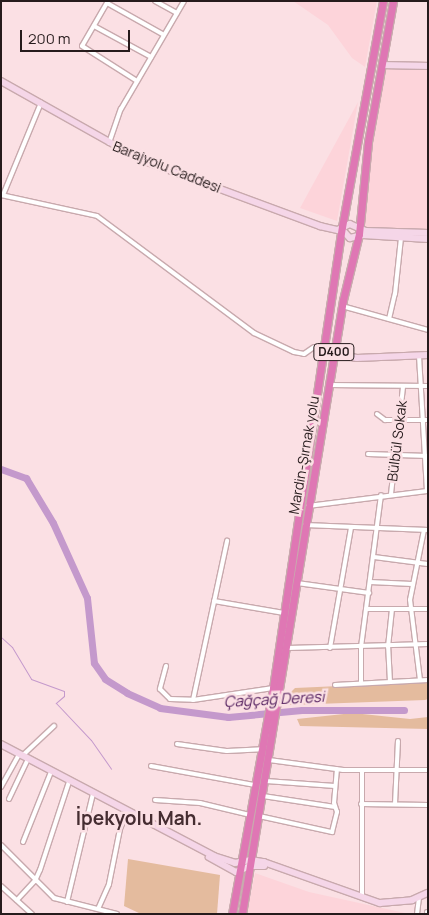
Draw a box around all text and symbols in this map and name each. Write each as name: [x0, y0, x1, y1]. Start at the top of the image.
scale bar: [22, 20, 132, 52]
text: 200 m: [28, 28, 71, 49]
street label: Barajyolu Caddesi: [110, 138, 224, 196]
road number: D400: [313, 342, 355, 362]
street label: Mardin-Şırnak yolu: [285, 394, 323, 516]
street label: Bülbül Sokak: [384, 400, 410, 482]
water label: Çağçağ Deresi: [223, 687, 325, 711]
district label: İpekyolu Mah.: [76, 808, 202, 830]

